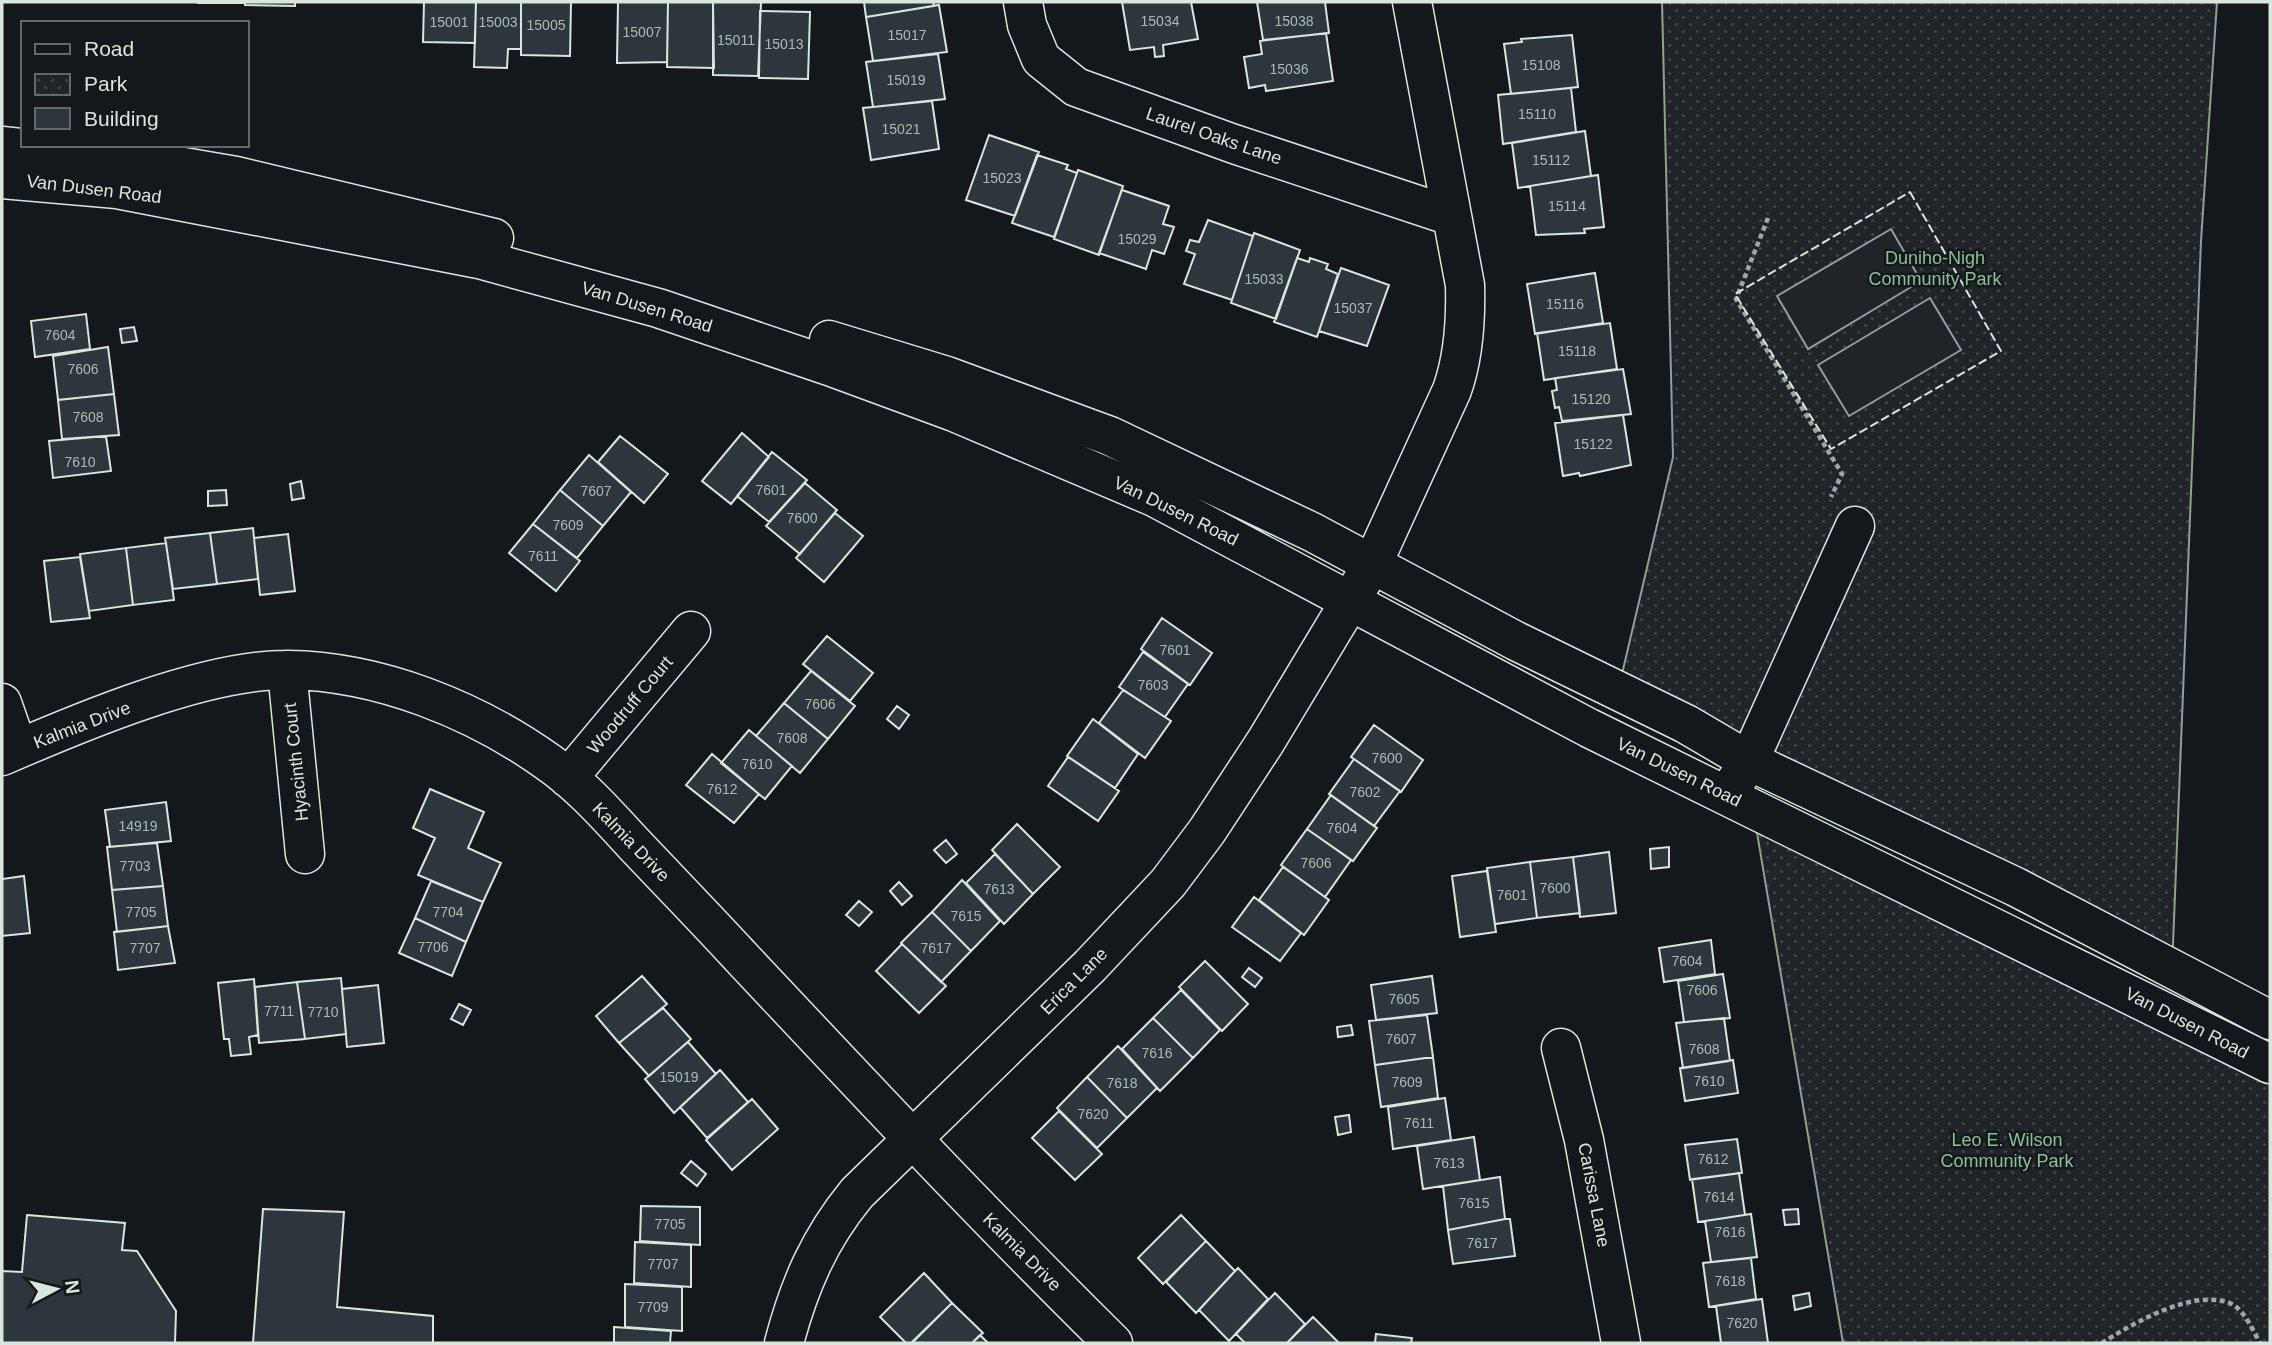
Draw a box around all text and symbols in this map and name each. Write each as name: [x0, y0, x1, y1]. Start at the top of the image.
house number: 15034: [1141, 13, 1180, 29]
house number: 15038: [1275, 13, 1314, 29]
house number: 15001: [430, 14, 469, 30]
house number: 15003: [479, 14, 518, 30]
house number: 15005: [527, 17, 566, 33]
legend: [21, 21, 248, 147]
house number: 15007: [623, 24, 662, 40]
house number: 15017: [888, 27, 927, 43]
house number: 15011: [717, 32, 755, 48]
house number: 15013: [765, 36, 804, 52]
text: Road: [84, 37, 134, 60]
house number: 15108: [1522, 57, 1561, 73]
house number: 15036: [1270, 61, 1309, 77]
text: Park: [84, 72, 128, 95]
house number: 15019: [887, 72, 926, 88]
street label: Laurel Oaks Lane: [1144, 103, 1284, 169]
house number: 15110: [1518, 106, 1556, 122]
text: Building: [84, 107, 159, 130]
house number: 15021: [882, 121, 921, 137]
house number: 15112: [1532, 152, 1570, 168]
house number: 15023: [983, 170, 1022, 186]
street label: Van Dusen Road: [25, 171, 163, 207]
house number: 15114: [1548, 198, 1586, 214]
house number: 15029: [1118, 231, 1157, 247]
park label: Duniho-Nigh Community Park: [1868, 248, 2003, 289]
house number: 15033: [1245, 271, 1284, 287]
street label: Van Dusen Road: [579, 278, 715, 336]
house number: 15116: [1546, 296, 1584, 312]
house number: 15037: [1334, 300, 1373, 316]
house number: 7604: [44, 327, 76, 343]
house number: 15118: [1558, 343, 1596, 359]
house number: 7606: [67, 361, 99, 377]
house number: 15120: [1572, 391, 1611, 407]
house number: 7608: [72, 409, 104, 425]
house number: 15122: [1574, 436, 1613, 452]
house number: 7610: [64, 454, 96, 470]
street label: Van Dusen Road: [1111, 472, 1241, 550]
house number: 7601: [755, 482, 787, 498]
house number: 7607: [580, 483, 612, 499]
house number: 7600: [786, 510, 818, 526]
house number: 7609: [552, 517, 584, 533]
house number: 7611: [528, 548, 558, 564]
house number: 7601: [1159, 642, 1191, 658]
street label: Woodruff Court: [583, 652, 677, 758]
house number: 7603: [1137, 677, 1169, 693]
house number: 7606: [804, 696, 836, 712]
street label: Kalmia Drive: [31, 697, 133, 753]
street label: Hyacinth Court: [280, 702, 312, 822]
house number: 7608: [776, 730, 808, 746]
street label: Van Dusen Road: [1614, 733, 1744, 811]
house number: 7600: [1371, 750, 1403, 766]
house number: 7610: [741, 756, 773, 772]
house number: 7612: [706, 781, 738, 797]
house number: 7602: [1349, 784, 1381, 800]
street label: Kalmia Drive: [588, 798, 674, 886]
house number: 14919: [119, 818, 158, 834]
house number: 7604: [1326, 820, 1358, 836]
house number: 7606: [1300, 855, 1332, 871]
house number: 7703: [119, 858, 151, 874]
house number: 7600: [1539, 880, 1571, 896]
house number: 7613: [983, 881, 1015, 897]
house number: 7601: [1496, 887, 1528, 903]
house number: 7705: [125, 904, 157, 920]
house number: 7704: [432, 904, 464, 920]
house number: 7615: [950, 908, 982, 924]
house number: 7706: [417, 939, 449, 955]
house number: 7707: [129, 940, 161, 956]
house number: 7617: [920, 940, 952, 956]
street label: Erica Lane: [1037, 944, 1111, 1018]
house number: 7604: [1671, 953, 1703, 969]
house number: 7606: [1686, 982, 1718, 998]
street label: Van Dusen Road: [2122, 983, 2252, 1063]
house number: 7605: [1388, 991, 1420, 1007]
house number: 7711: [264, 1003, 294, 1019]
house number: 7710: [307, 1004, 339, 1020]
house number: 7607: [1385, 1031, 1417, 1047]
house number: 7608: [1688, 1041, 1720, 1057]
house number: 7616: [1141, 1045, 1173, 1061]
house number: 15019: [660, 1069, 699, 1085]
house number: 7610: [1693, 1073, 1725, 1089]
house number: 7609: [1391, 1074, 1423, 1090]
house number: 7618: [1106, 1075, 1138, 1091]
house number: 7620: [1077, 1106, 1109, 1122]
house number: 7611: [1404, 1115, 1434, 1131]
park label: Leo E. Wilson Community Park: [1940, 1130, 2075, 1171]
street label: Carissa Lane: [1574, 1141, 1614, 1249]
house number: 7612: [1697, 1151, 1729, 1167]
house number: 7613: [1433, 1155, 1465, 1171]
house number: 7614: [1703, 1189, 1735, 1205]
house number: 7615: [1458, 1195, 1490, 1211]
street label: Kalmia Drive: [979, 1209, 1065, 1295]
house number: 7705: [654, 1216, 686, 1232]
house number: 7616: [1714, 1224, 1746, 1240]
house number: 7617: [1466, 1235, 1498, 1251]
north arrow: [21, 1254, 91, 1324]
house number: 7707: [647, 1256, 679, 1272]
house number: 7618: [1714, 1273, 1746, 1289]
text: N: [61, 1279, 84, 1295]
house number: 7709: [637, 1299, 669, 1315]
house number: 7620: [1726, 1315, 1758, 1331]

